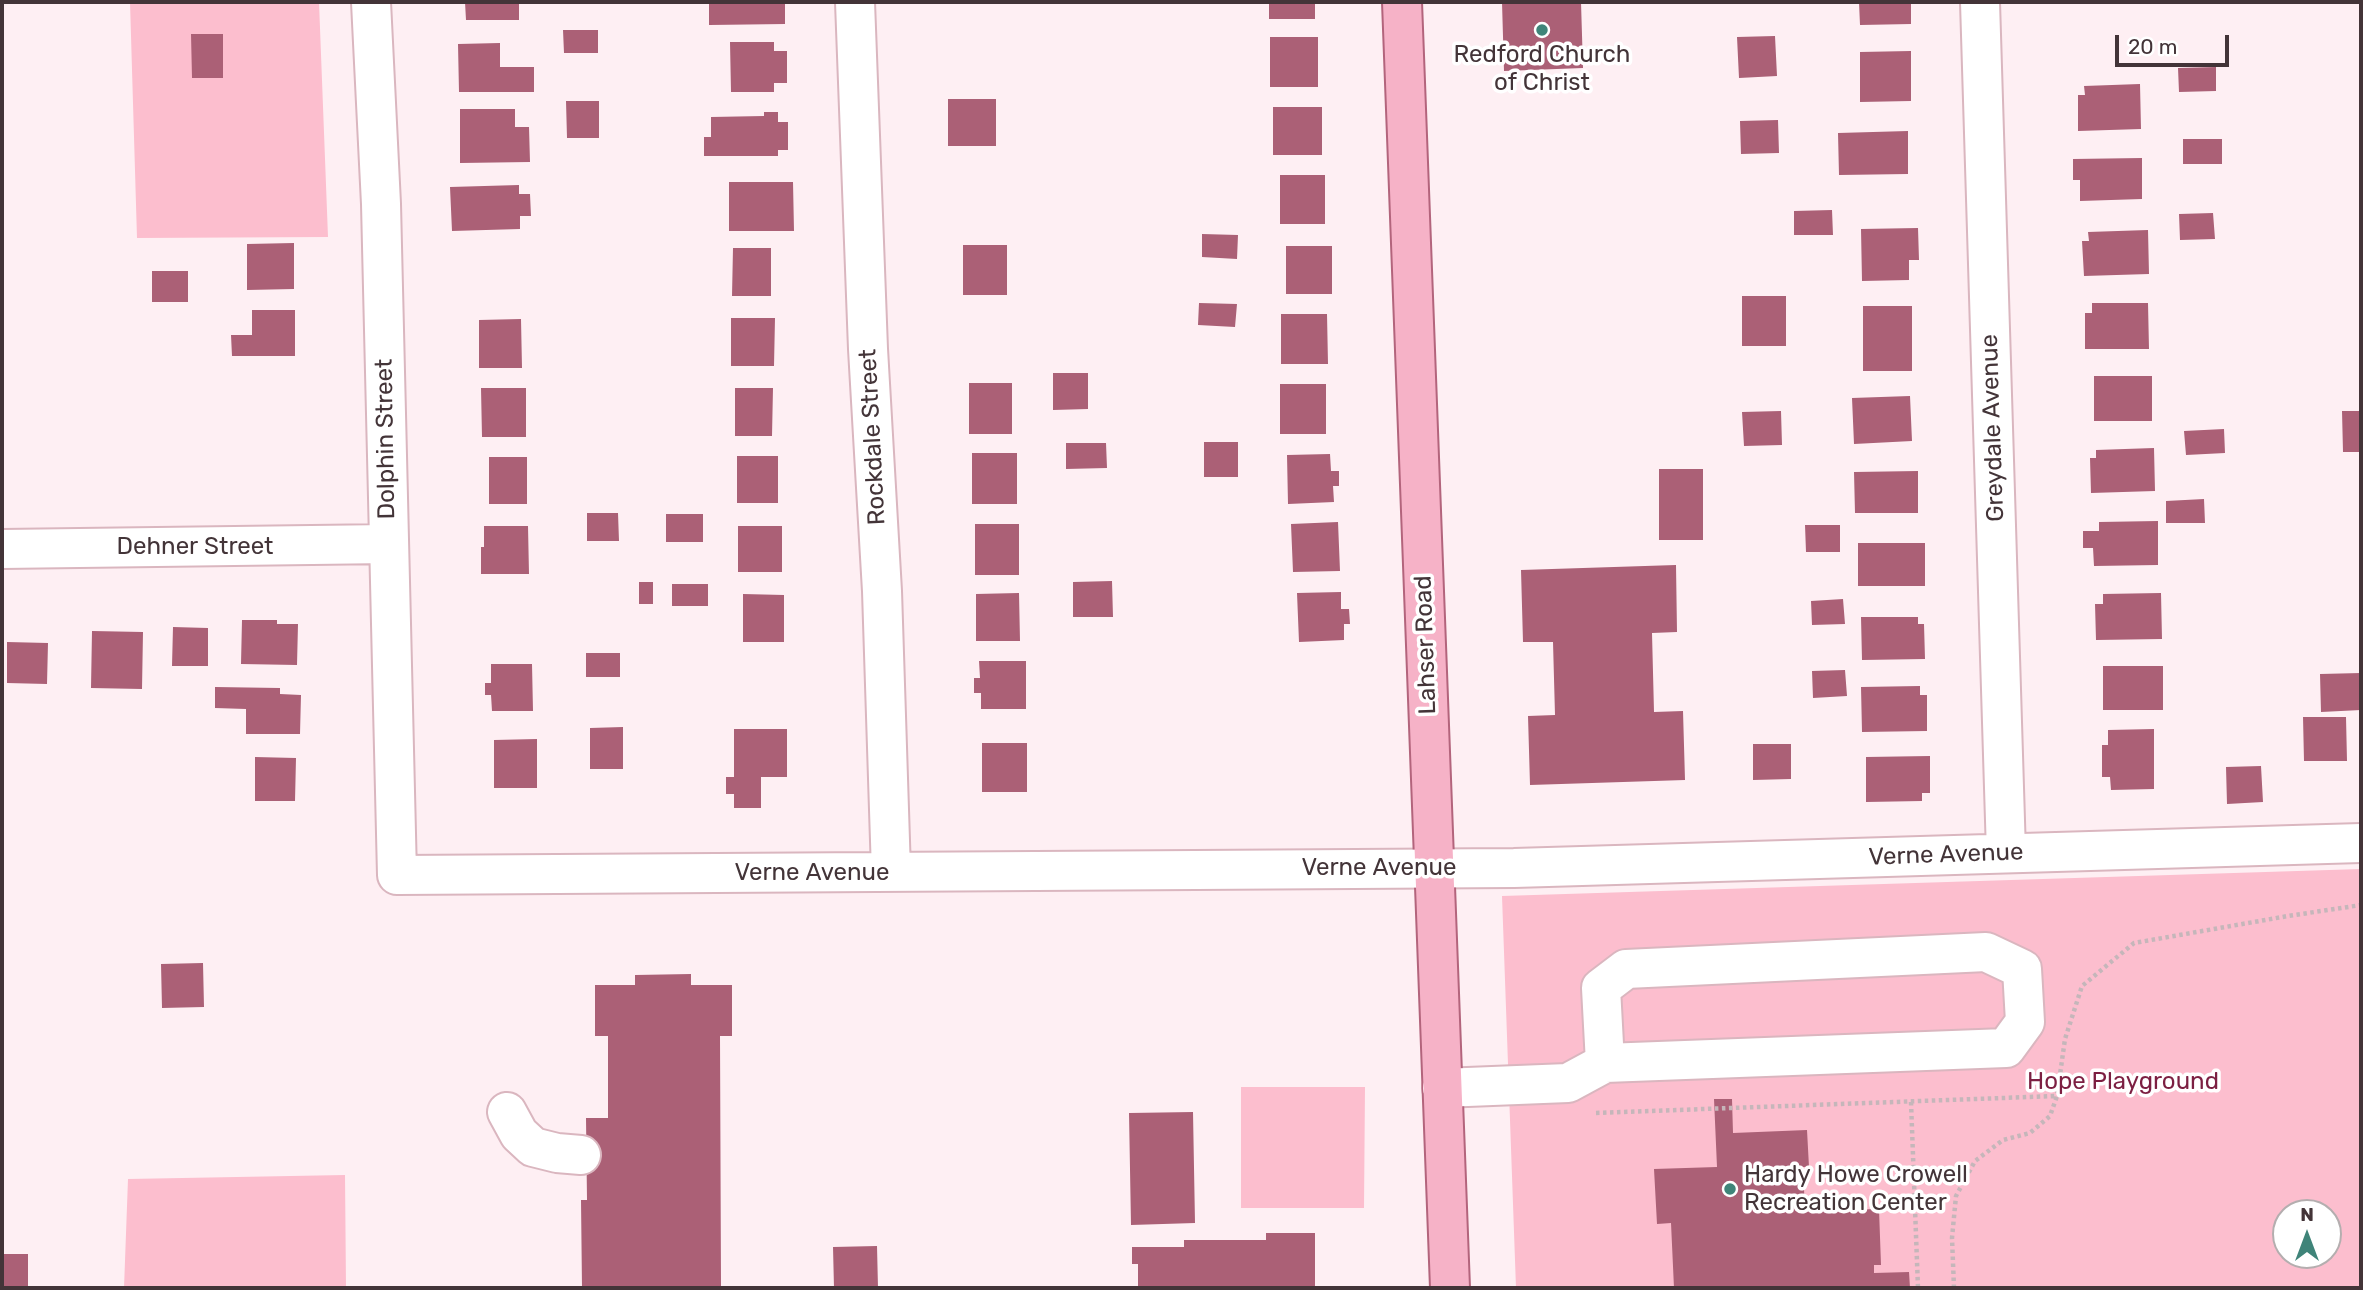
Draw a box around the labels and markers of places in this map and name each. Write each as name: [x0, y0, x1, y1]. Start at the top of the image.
marker: Redford Church of Christ: [1534, 22, 1550, 38]
place label: Redford Church of Christ: [1454, 41, 1630, 97]
place label: Hardy Howe Crowell Recreation Center: [1744, 1161, 1968, 1217]
marker: Hardy Howe Crowell Recreation Center: [1722, 1181, 1738, 1197]

